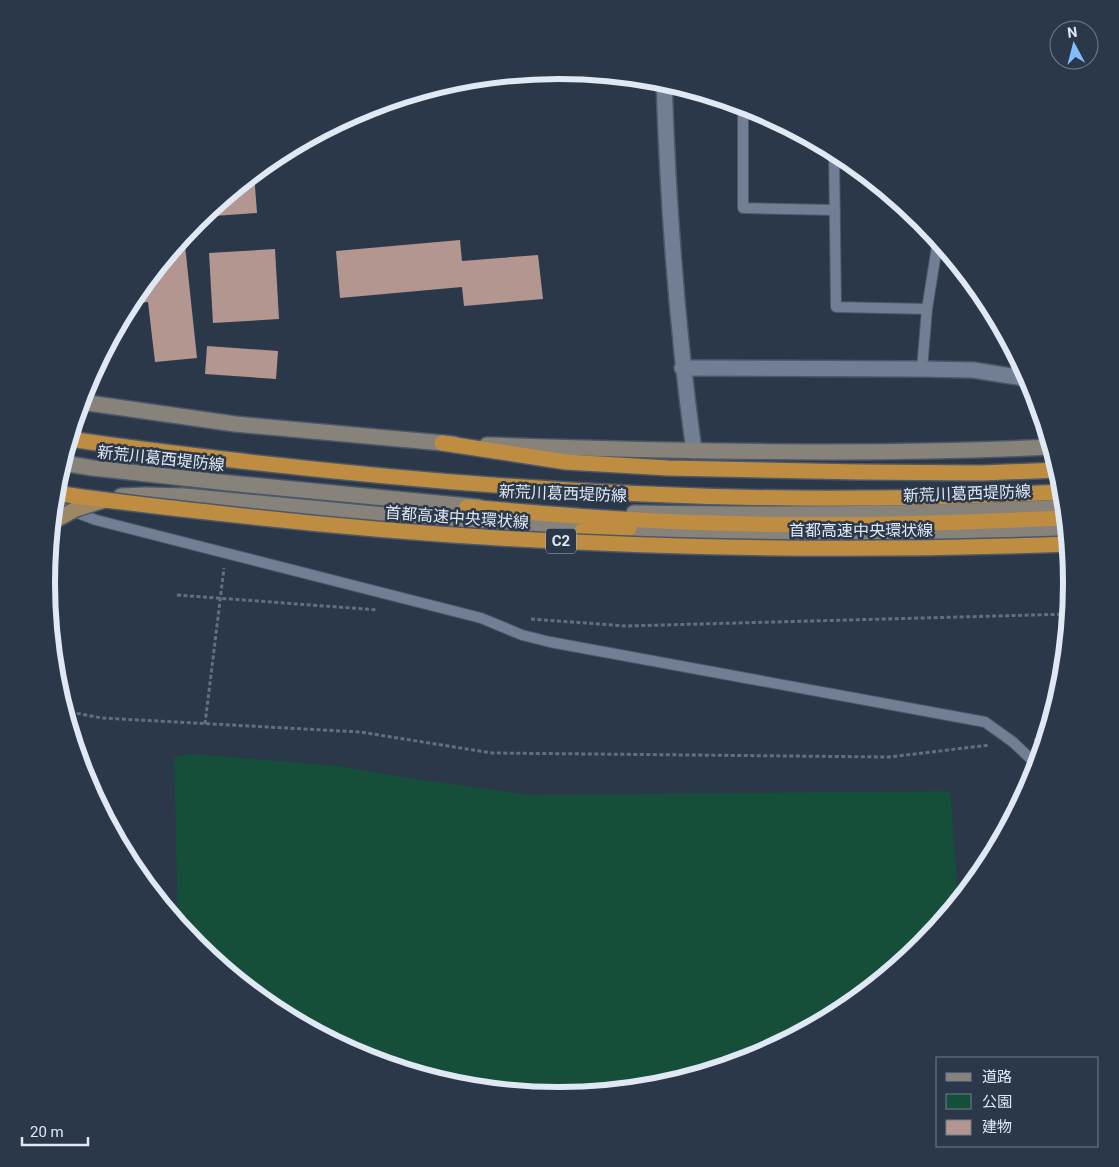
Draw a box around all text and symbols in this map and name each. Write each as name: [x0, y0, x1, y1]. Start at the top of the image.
north arrow: [1049, 20, 1099, 70]
text: N: [1067, 24, 1078, 41]
street label: 新荒川葛西堤防線: [96, 442, 226, 475]
street label: 新荒川葛西堤防線: [499, 482, 627, 505]
street label: 新荒川葛西堤防線: [903, 482, 1031, 505]
street label: 首都高速中央環状線: [384, 503, 529, 532]
street label: 首都高速中央環状線: [789, 521, 933, 540]
road number: C2: [546, 528, 576, 554]
legend: [936, 1057, 1099, 1147]
text: 道路: [982, 1068, 1012, 1086]
text: 公園: [982, 1093, 1012, 1111]
scale bar: [22, 1114, 89, 1146]
text: 建物: [982, 1118, 1012, 1136]
text: 20 m: [30, 1123, 64, 1141]

